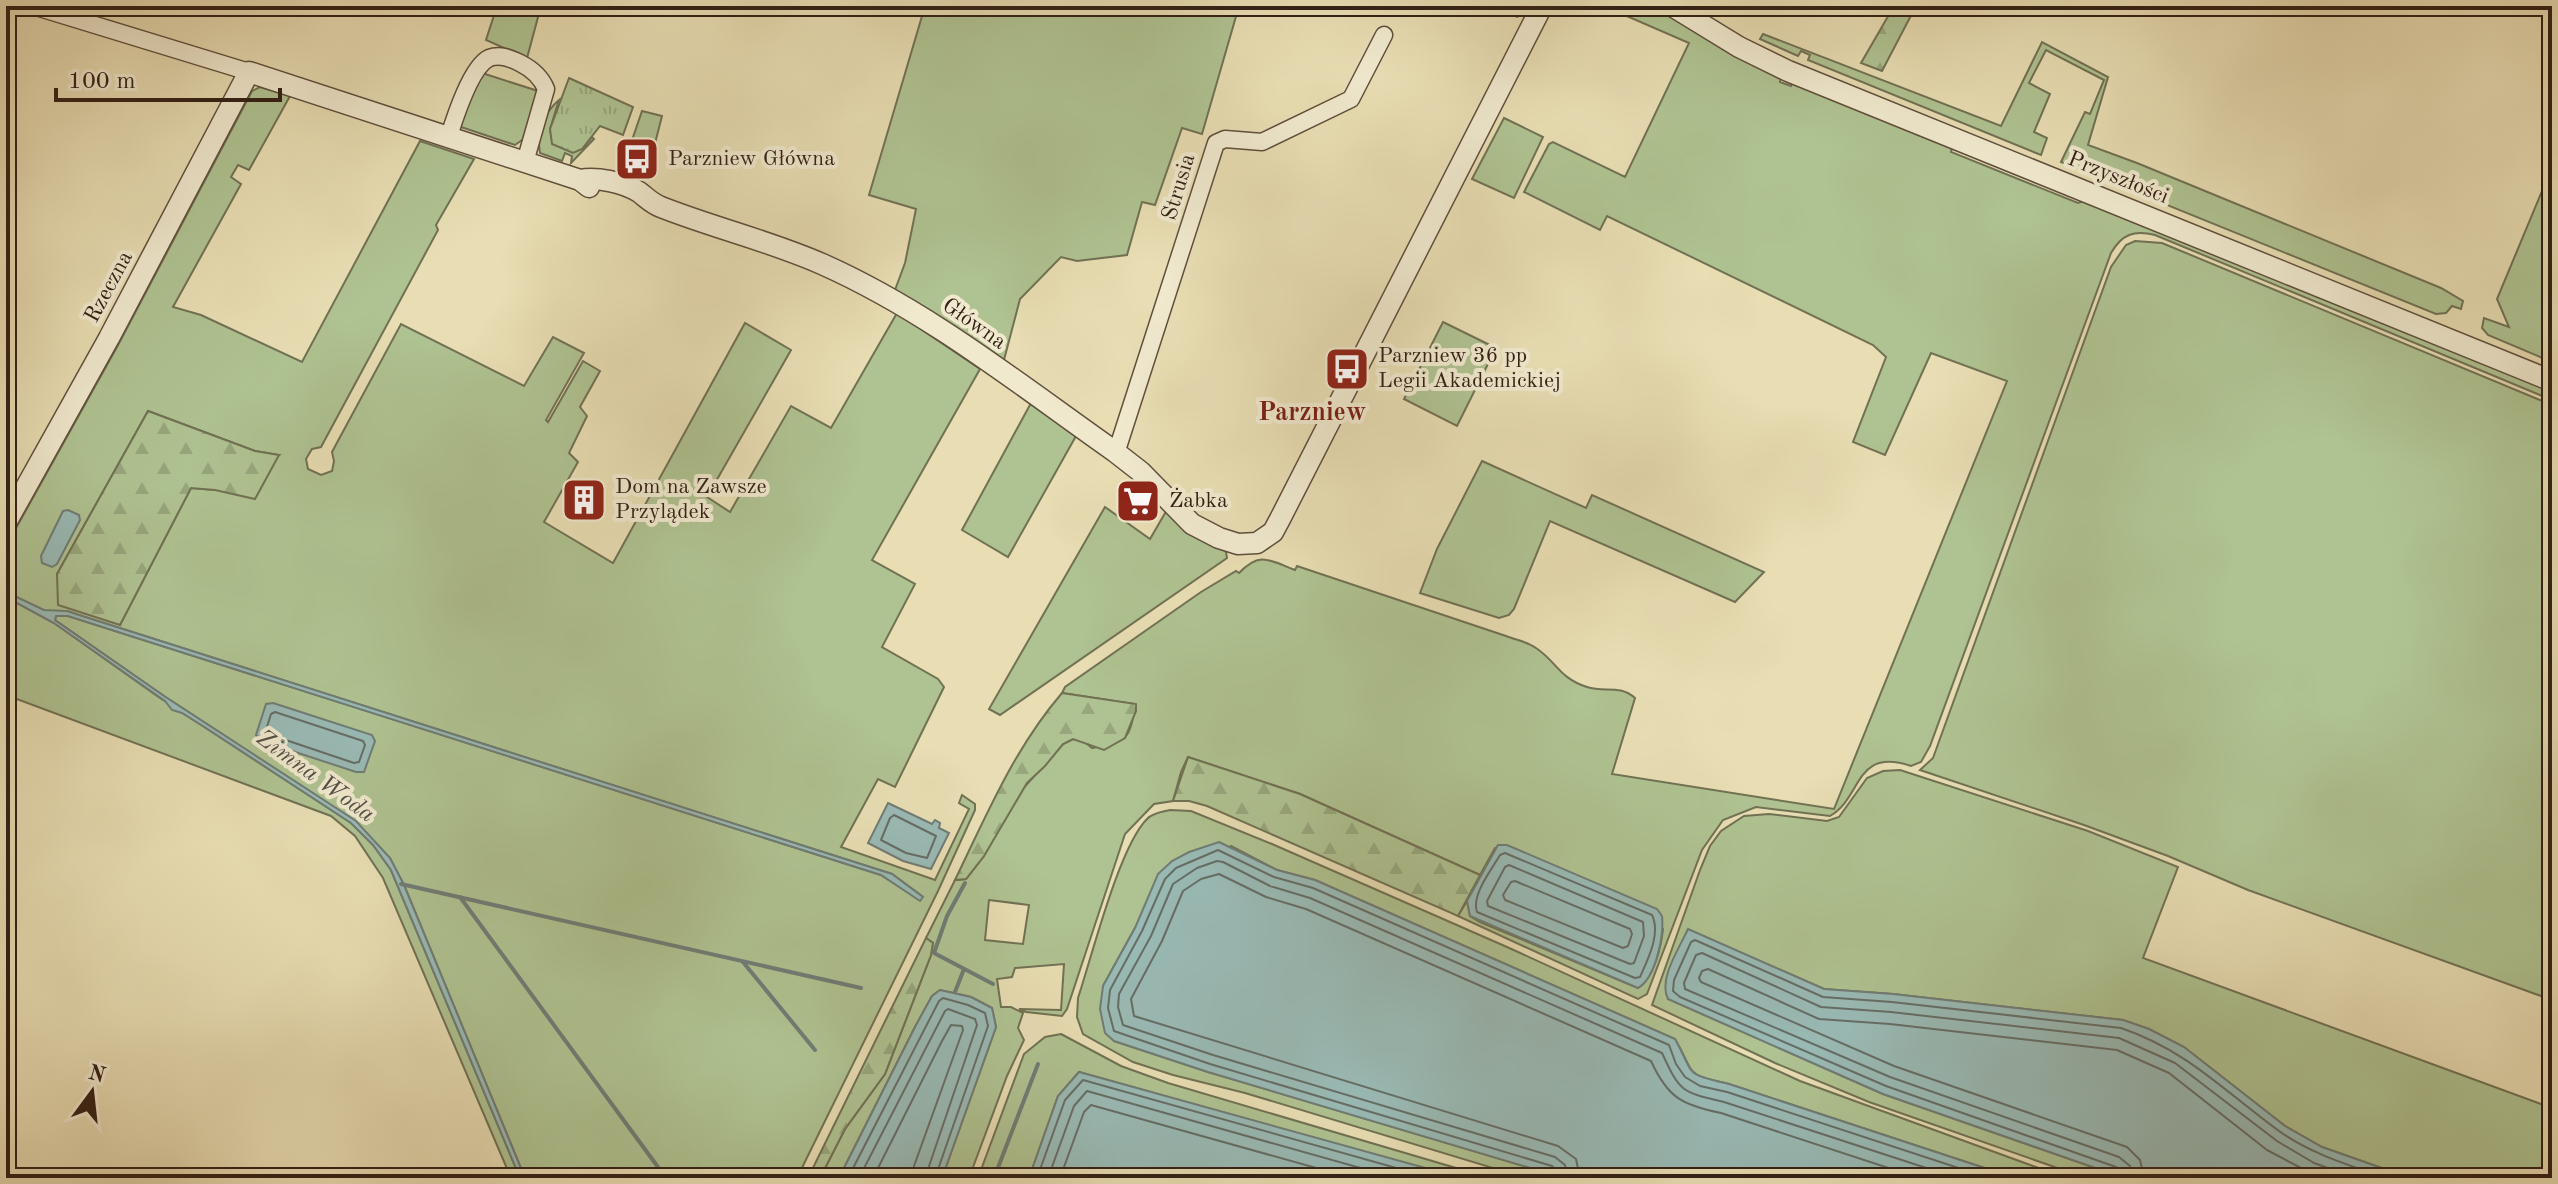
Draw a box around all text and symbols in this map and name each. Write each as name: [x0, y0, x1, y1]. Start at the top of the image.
scale bar: [56, 52, 280, 102]
text: 100 m: [68, 70, 136, 94]
bus stop icon: Parzniew Główna: [613, 135, 661, 183]
place label: Parzniew Główna: [668, 148, 835, 170]
street label: Przyszłości: [2064, 148, 2172, 208]
street label: Strusia: [1158, 151, 1200, 223]
street label: Rzeczna: [81, 247, 137, 326]
street label: Główna: [938, 294, 1010, 354]
bus stop icon: Parzniew 36 pp Legii Akademickiej: [1323, 345, 1371, 393]
place label: Parzniew 36 pp Legii Akademickiej: [1378, 345, 1561, 392]
district label: Parzniew: [1258, 400, 1366, 426]
building icon: Dom na Zawsze Przylądek: [560, 476, 608, 524]
place label: Dom na Zawsze Przylądek: [615, 476, 767, 523]
supermarket icon: Żabka: [1114, 477, 1162, 525]
place label: Żabka: [1169, 487, 1228, 512]
water label: Zimna Woda: [251, 726, 379, 828]
north arrow: [52, 1052, 132, 1132]
text: N: [86, 1062, 108, 1087]

